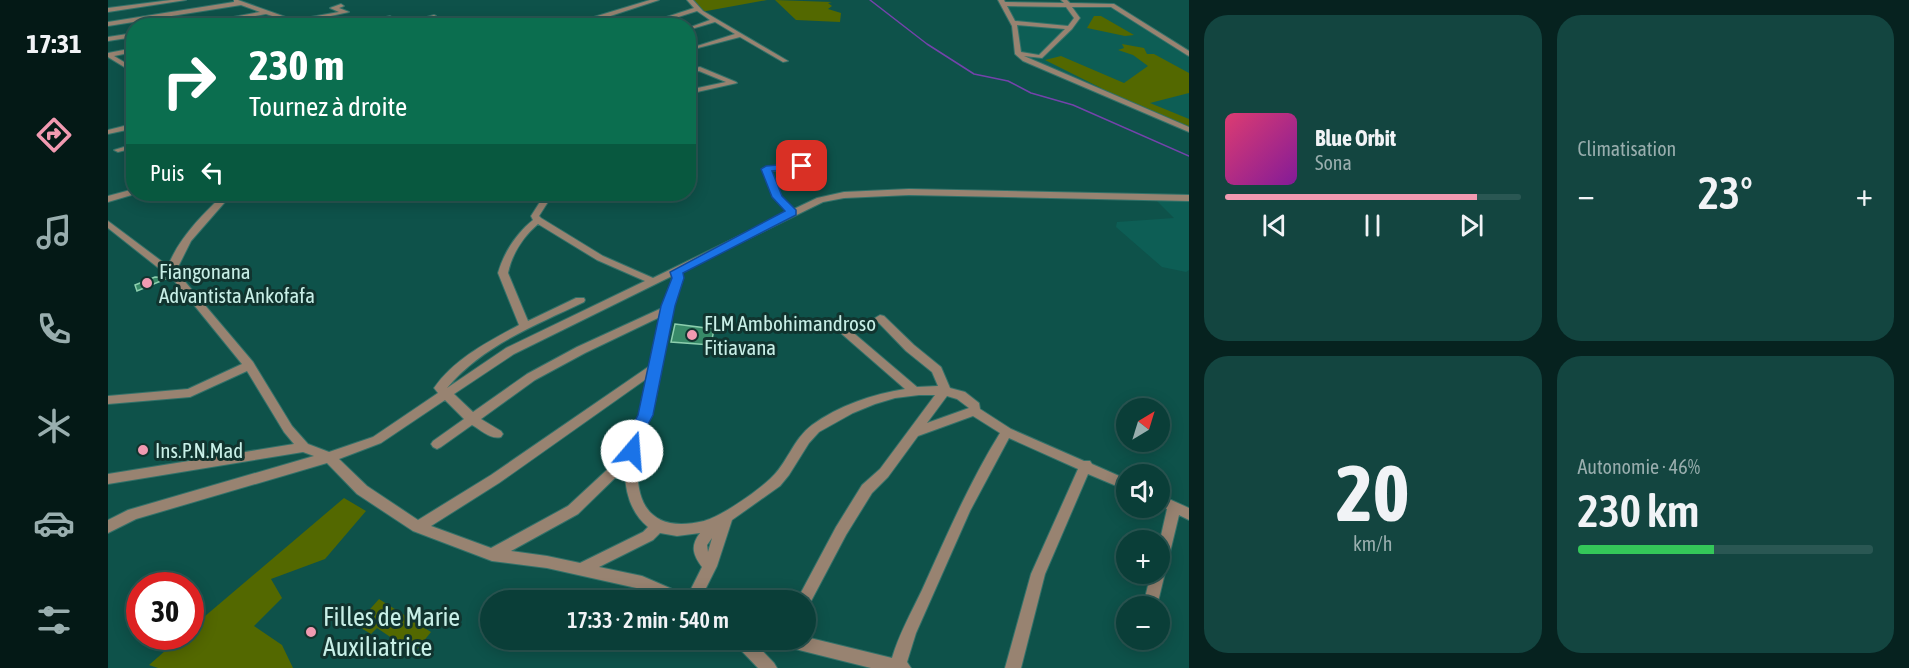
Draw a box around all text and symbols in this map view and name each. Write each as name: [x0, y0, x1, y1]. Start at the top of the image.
text: 17:31: [26, 28, 82, 59]
text: 230 m: [249, 41, 344, 89]
icon: right: [150, 42, 228, 120]
text: Tournez à droite: [249, 91, 407, 122]
icon: directions: [33, 114, 75, 156]
text: Blue Orbit: [1315, 125, 1396, 151]
text: Climatisation: [1578, 137, 1676, 160]
pin: [776, 140, 827, 191]
icon: arrive: [785, 149, 818, 182]
text: Sona: [1315, 151, 1352, 174]
icon: left: [196, 156, 229, 189]
text: Puis: [150, 160, 184, 186]
text: 23°: [1698, 167, 1753, 219]
text: −: [1578, 175, 1595, 213]
text: +: [1856, 175, 1873, 213]
icon: previous: [1258, 209, 1291, 242]
icon: pause: [1356, 209, 1389, 242]
icon: next: [1455, 209, 1488, 242]
icon: music: [33, 211, 75, 253]
place label: Fiangonana Advantista Ankofafa: [159, 259, 315, 307]
marker: Fiangonana Advantista Ankofafa: [140, 276, 154, 290]
icon: phone: [33, 308, 75, 350]
place label: FLM Ambohimandroso Fitiavana: [704, 311, 876, 359]
marker: FLM Ambohimandroso Fitiavana: [685, 328, 699, 342]
north arrow: [1116, 398, 1170, 452]
map controls: [1116, 398, 1170, 650]
icon: climate: [33, 405, 75, 447]
position arrow: [600, 419, 664, 483]
place label: Ins.P.N.Mad: [155, 438, 243, 462]
marker: Ins.P.N.Mad: [136, 443, 150, 457]
text: 20: [1336, 448, 1409, 538]
text: Autonomie · 46%: [1578, 455, 1700, 478]
button: sound: [1116, 464, 1170, 518]
text: 230 km: [1578, 485, 1699, 537]
icon: car: [33, 502, 75, 544]
button: +: [1116, 530, 1170, 584]
text: km/h: [1353, 532, 1393, 555]
speed limit sign: 30: [126, 572, 204, 650]
button: −: [1116, 596, 1170, 650]
icon: filters: [33, 599, 75, 641]
place label: Filles de Marie Auxiliatrice: [323, 602, 460, 662]
text: 17:33 · 2 min · 540 m: [567, 607, 729, 633]
marker: Filles de Marie Auxiliatrice: [304, 625, 318, 639]

